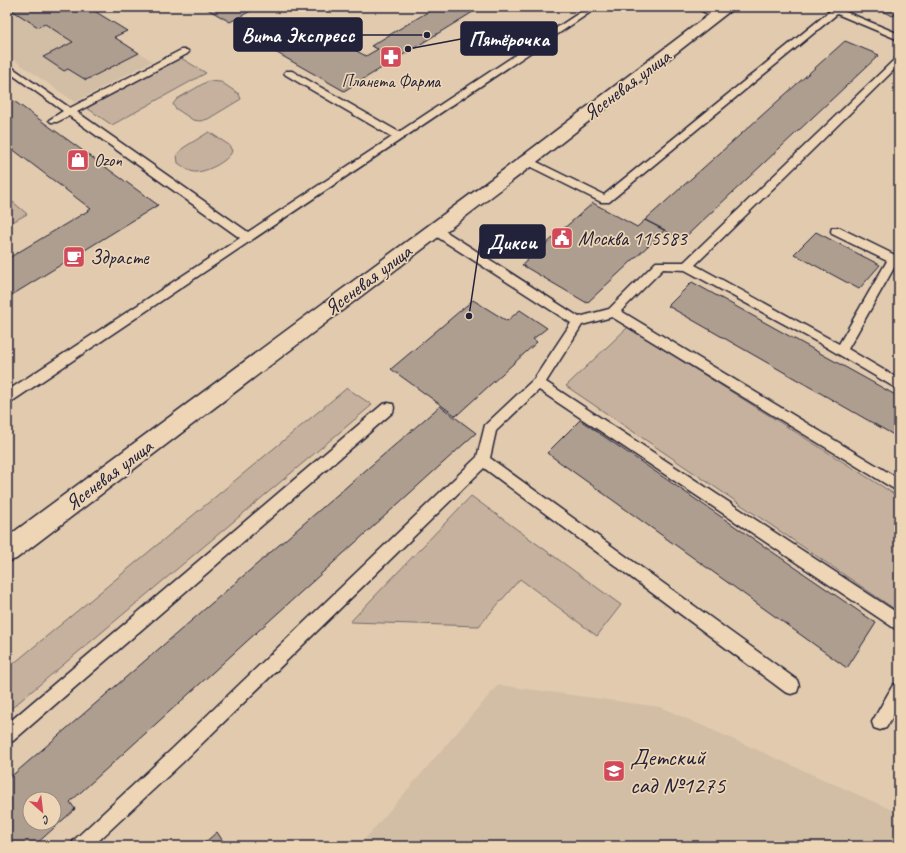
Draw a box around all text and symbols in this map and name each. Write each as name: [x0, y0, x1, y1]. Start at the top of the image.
callout: Вита Экспресс: [234, 18, 362, 51]
text: Вита Экспресс: [242, 22, 356, 48]
callout: Пятёрочка: [461, 22, 557, 55]
text: Пятёрочка: [469, 26, 551, 52]
street label: Ясеневая улица: [578, 43, 677, 126]
pharmacy icon: Планета Фарма: [378, 44, 404, 70]
place label: Планета Фарма: [342, 71, 441, 92]
shop icon: Ozon: [65, 147, 91, 173]
place label: Ozon: [94, 150, 122, 171]
callout: Дикси: [480, 225, 545, 258]
public building icon: Москва 115583: [549, 225, 575, 251]
place label: Москва 115583: [578, 226, 689, 251]
text: Дикси: [487, 229, 539, 255]
street label: Ясеневая улица: [319, 238, 418, 321]
cafe icon: Здрасте: [61, 244, 87, 270]
place label: Здрасте: [90, 245, 150, 270]
street label: Ясеневая улица: [60, 433, 159, 516]
place label: Детский сад №1275: [630, 742, 727, 800]
school or university icon: Детский сад №1275: [601, 758, 627, 784]
north arrow: [22, 791, 62, 831]
text: С: [40, 812, 52, 828]

